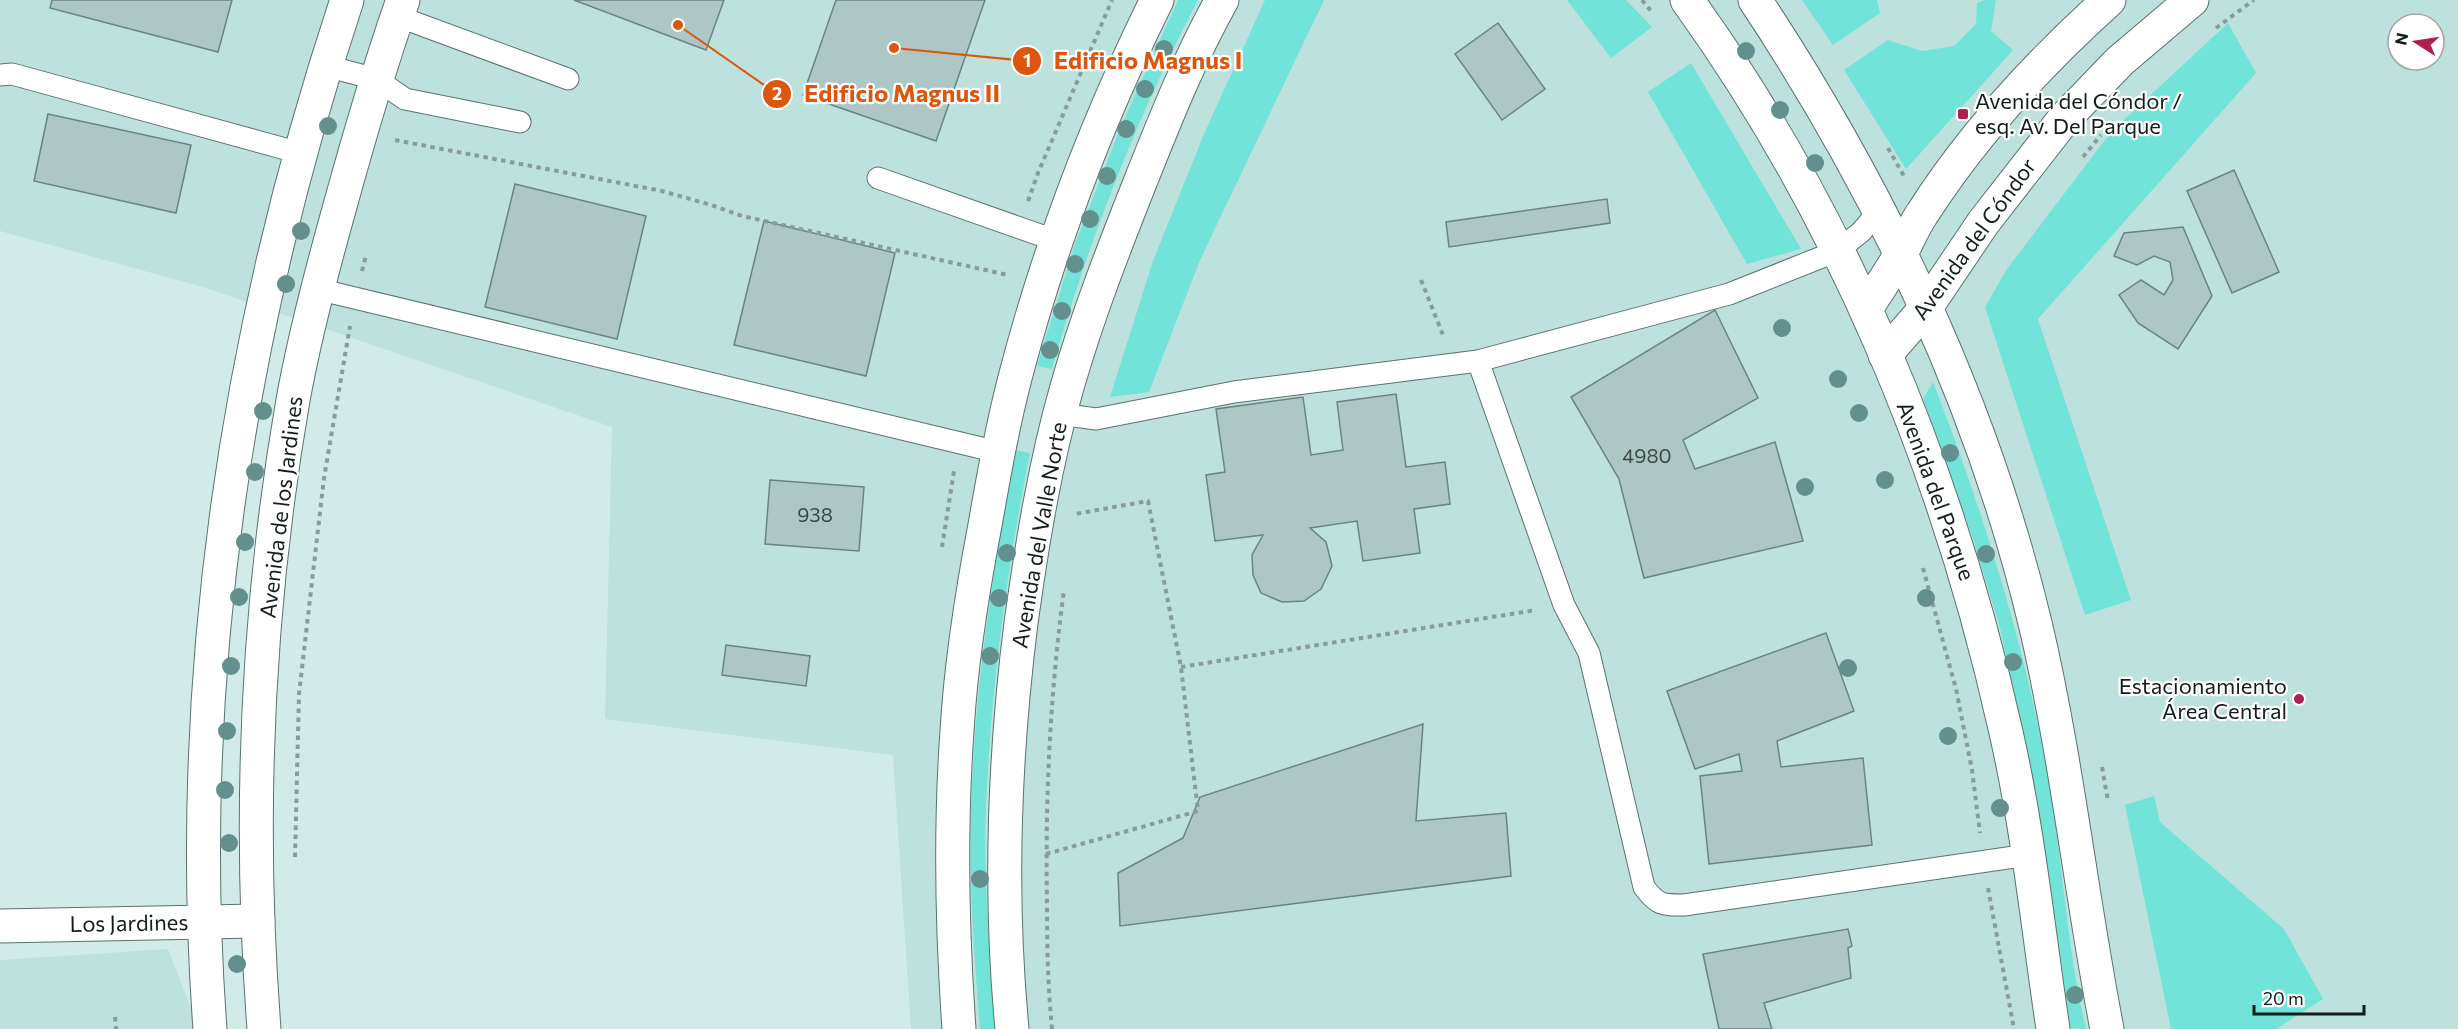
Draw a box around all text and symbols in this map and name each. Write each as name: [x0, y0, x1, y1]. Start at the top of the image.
north arrow: [2386, 12, 2446, 72]
text: N: [2390, 31, 2411, 47]
callout: Edificio Magnus I: [1012, 40, 1254, 82]
text: Edificio Magnus I: [1054, 45, 1242, 74]
text: 1: [1023, 49, 1031, 71]
callout: Edificio Magnus II: [762, 73, 1012, 115]
text: Edificio Magnus II: [804, 78, 1000, 107]
text: 2: [772, 82, 782, 104]
place label: Avenida del Cóndor / esq. Av. Del Parque: [1975, 87, 2182, 139]
marker: Avenida del Cóndor / esq. Av. Del Parque: [1956, 107, 1970, 121]
street label: Avenida del Cóndor: [1906, 152, 2041, 325]
street label: Avenida de los Jardines: [253, 394, 308, 620]
street label: Avenida del Parque: [1892, 398, 1981, 584]
street label: Avenida del Valle Norte: [1005, 420, 1072, 650]
house number: 4980: [1622, 443, 1672, 467]
house number: 938: [797, 502, 833, 526]
place label: Estacionamiento Área Central: [2119, 672, 2287, 724]
marker: Estacionamiento Área Central: [2292, 692, 2306, 706]
street label: Los Jardines: [69, 908, 189, 937]
scale bar: [2254, 978, 2364, 1016]
text: 20 m: [2263, 987, 2304, 1009]

